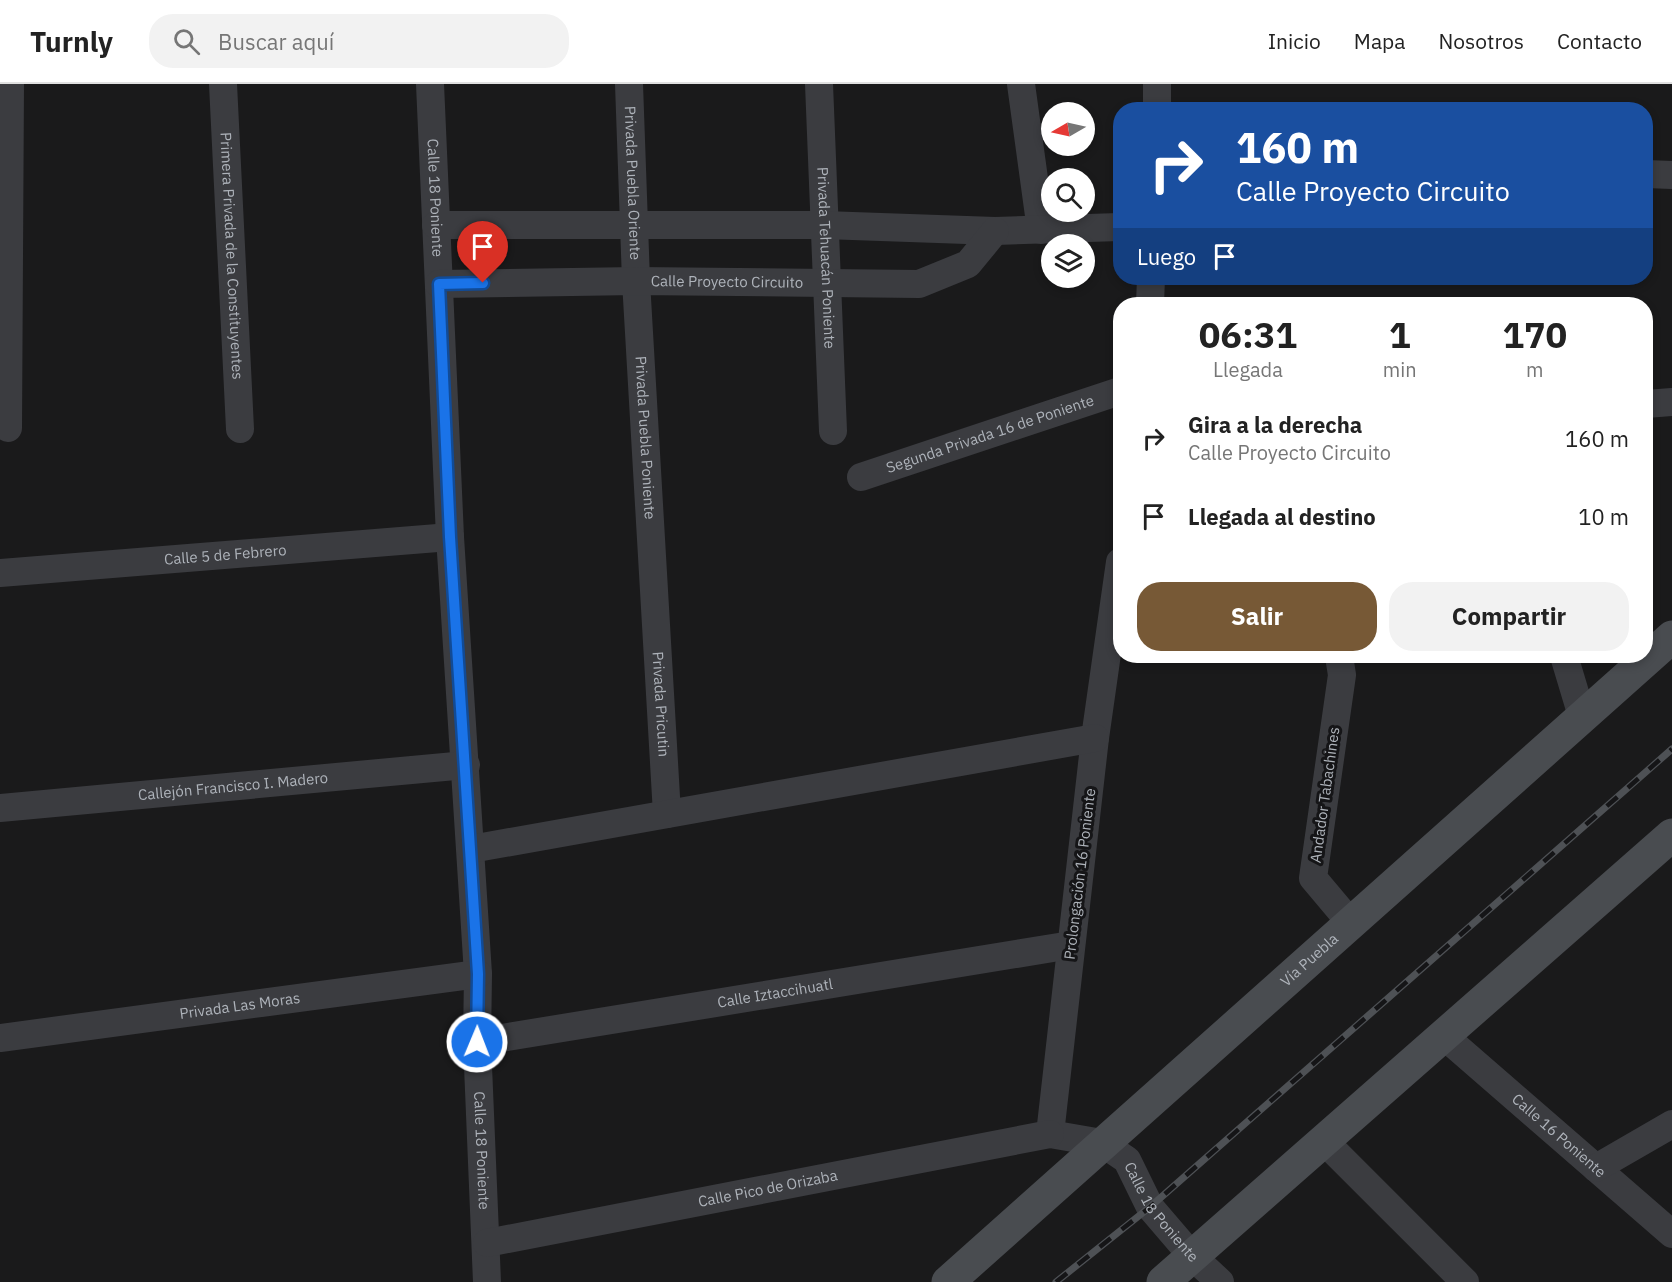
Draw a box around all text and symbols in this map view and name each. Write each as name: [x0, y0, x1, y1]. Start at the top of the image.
search box: [149, 14, 569, 68]
text: Turnly: [30, 23, 113, 60]
icon: search: [170, 25, 203, 58]
text: Buscar aquí: [218, 27, 334, 56]
text: Inicio: [1268, 27, 1321, 55]
text: Mapa: [1354, 27, 1406, 55]
text: Nosotros: [1439, 27, 1524, 55]
text: Contacto: [1557, 27, 1642, 55]
north arrow: [1041, 102, 1095, 156]
map controls: [1041, 102, 1095, 288]
street label: Privada Puebla Oriente: [621, 106, 645, 260]
text: 160 m: [1236, 120, 1359, 175]
icon: right: [1137, 126, 1215, 204]
street label: Primera Privada de la Constituyentes: [216, 132, 248, 380]
street label: Calle 18 Poniente: [423, 138, 448, 258]
street label: Privada Tehuacán Poniente: [813, 166, 840, 349]
button: search: [1041, 168, 1095, 222]
text: Calle Proyecto Circuito: [1236, 173, 1510, 208]
pin: [457, 221, 508, 283]
icon: arrive: [466, 230, 499, 263]
button: layers: [1041, 234, 1095, 288]
icon: arrive: [1208, 240, 1241, 273]
text: Luego: [1137, 242, 1196, 271]
street label: Calle Proyecto Circuito: [651, 271, 803, 292]
text: 06:31: [1199, 311, 1297, 358]
text: 1: [1389, 311, 1411, 358]
text: 170: [1502, 311, 1567, 358]
street label: Privada Puebla Poniente: [631, 355, 660, 520]
text: Llegada: [1213, 356, 1283, 383]
text: min: [1383, 356, 1417, 383]
text: m: [1526, 356, 1544, 383]
street label: Segunda Privada 16 de Poniente: [884, 390, 1096, 477]
text: Gira a la derecha: [1188, 410, 1362, 439]
icon: right: [1137, 422, 1170, 455]
text: 160 m: [1565, 424, 1629, 453]
text: Calle Proyecto Circuito: [1188, 439, 1391, 466]
icon: arrive: [1137, 500, 1170, 533]
text: Llegada al destino: [1188, 502, 1376, 531]
text: 10 m: [1578, 502, 1629, 531]
street label: Calle 5 de Febrero: [163, 540, 287, 569]
button: Salir: [1137, 582, 1377, 651]
button: Compartir: [1389, 582, 1629, 651]
street label: Privada Pricutin: [649, 651, 674, 757]
street label: Andador Tabachines: [1306, 726, 1343, 864]
street label: Callejón Francisco I. Madero: [137, 768, 329, 804]
street label: Prolongación 16 Poniente: [1060, 787, 1099, 961]
street label: Vía Puebla: [1276, 929, 1342, 990]
street label: Calle Iztaccihuatl: [716, 974, 834, 1012]
street label: Privada Las Moras: [178, 988, 301, 1023]
position arrow: [445, 1010, 509, 1074]
street label: Calle 16 Poniente: [1508, 1089, 1610, 1181]
street label: Calle 18 Poniente: [470, 1091, 494, 1210]
street label: Calle 18 Poniente: [1120, 1159, 1203, 1266]
street label: Calle Pico de Orizaba: [696, 1165, 839, 1211]

